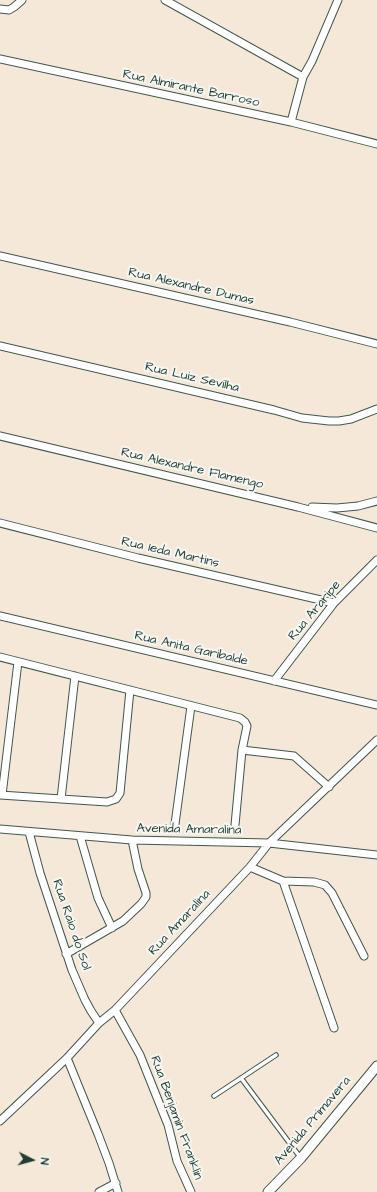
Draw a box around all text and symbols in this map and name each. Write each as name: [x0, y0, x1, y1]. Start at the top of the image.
street label: Rua Almirante Barroso: [121, 67, 261, 111]
street label: Rua Alexandre Dumas: [127, 265, 255, 309]
street label: Rua Luiz Sevilha: [143, 360, 241, 396]
street label: Rua Alexandre Flamengo: [119, 445, 265, 493]
street label: Rua Ieda Martins: [120, 534, 220, 572]
street label: Rua Araripe: [285, 578, 345, 644]
street label: Rua Anita Garibalde: [133, 628, 249, 670]
street label: Avenida Amaralina: [136, 821, 242, 839]
street label: Rua Raio do Sol: [48, 878, 94, 972]
street label: Rua Amaralina: [146, 887, 214, 959]
street label: Rua Benjamin Franklin: [146, 1054, 206, 1182]
street label: Avenida Primavera: [271, 1074, 355, 1168]
north arrow: [12, 1140, 52, 1180]
text: N: [37, 1157, 52, 1166]

